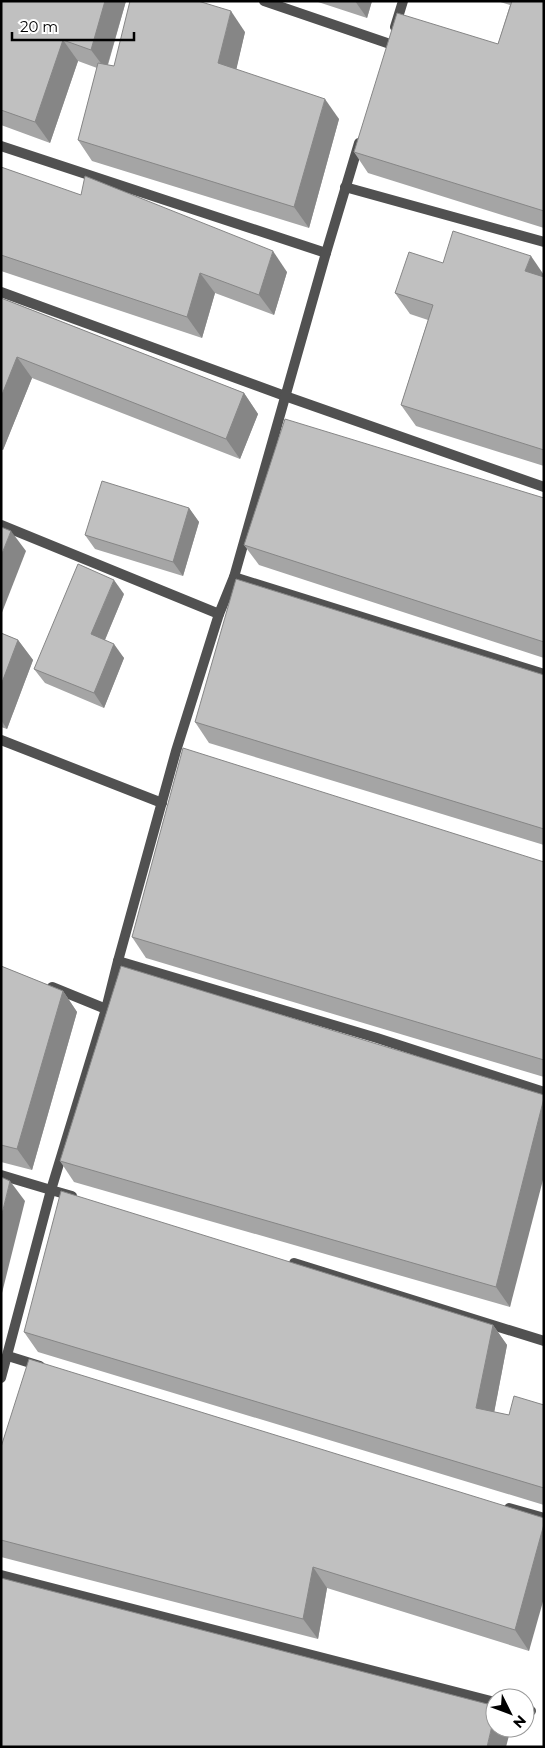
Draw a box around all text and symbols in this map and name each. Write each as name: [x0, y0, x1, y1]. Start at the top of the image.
scale bar: [12, 10, 135, 42]
text: 20 m: [20, 17, 58, 36]
north arrow: [485, 1688, 535, 1738]
text: N: [509, 1711, 530, 1732]

